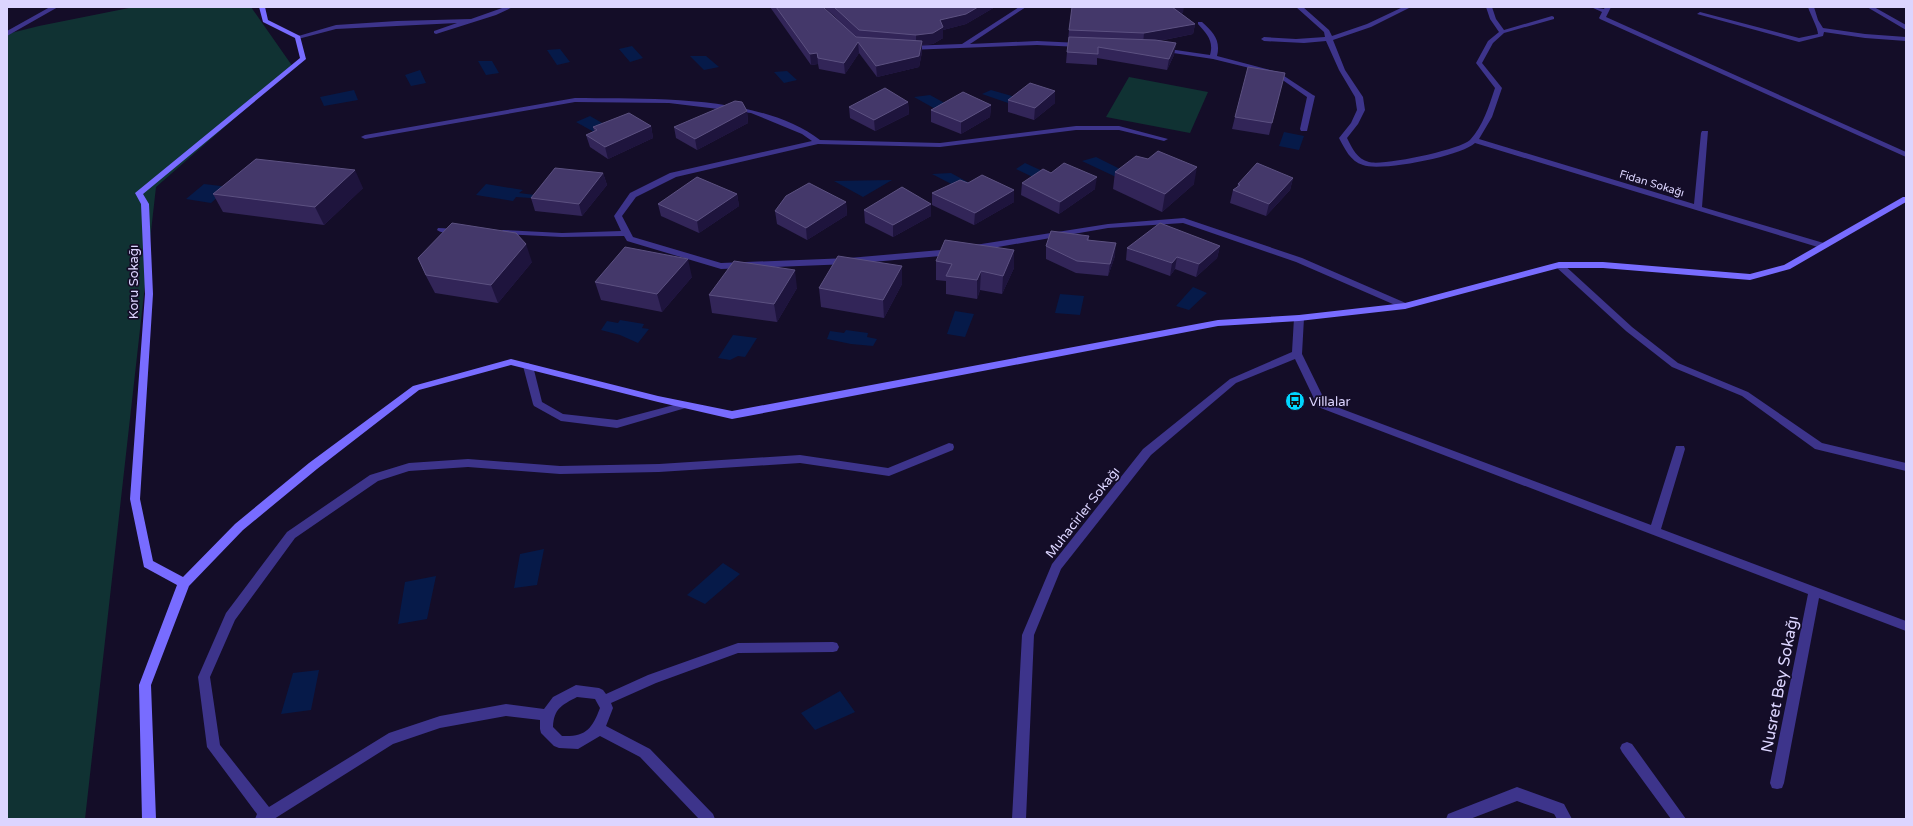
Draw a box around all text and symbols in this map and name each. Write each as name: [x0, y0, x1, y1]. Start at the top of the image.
street label: Fidan Sokağı: [1618, 167, 1686, 200]
street label: Koru Sokağı: [126, 245, 142, 319]
bus stop icon: Villalar: [1284, 390, 1306, 412]
place label: Villalar: [1309, 394, 1350, 410]
street label: Muhacirler Sokağı: [1042, 464, 1123, 561]
street label: Nusret Bey Sokağı: [1757, 614, 1803, 754]

